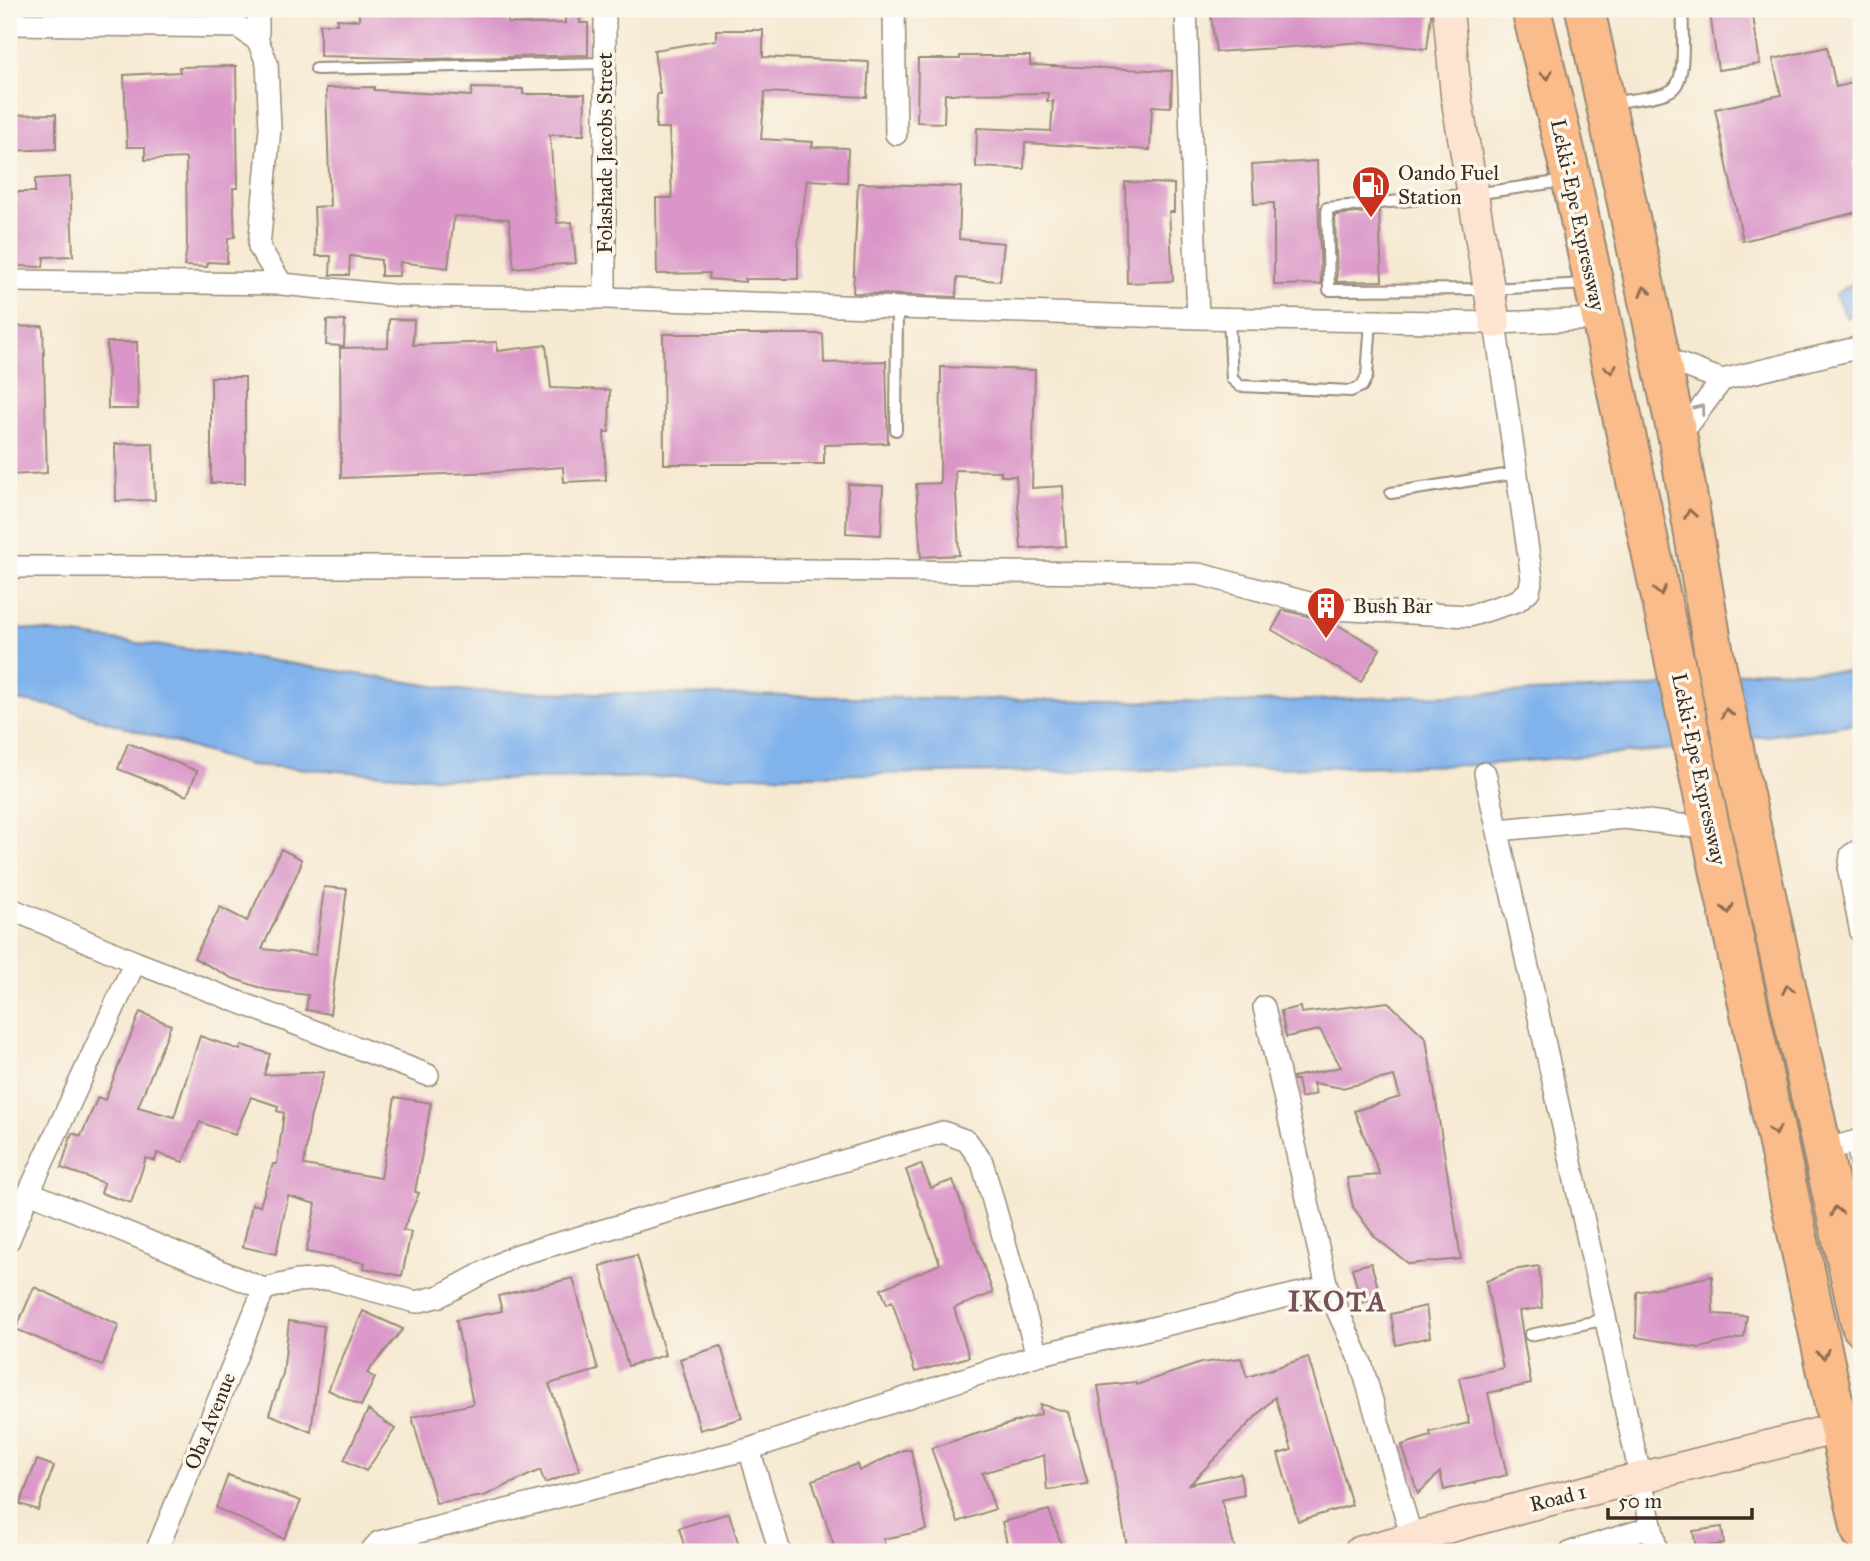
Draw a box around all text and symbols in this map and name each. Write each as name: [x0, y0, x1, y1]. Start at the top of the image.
street label: Folashade Jacobs Street: [592, 52, 618, 254]
one-way arrow: [1539, 69, 1553, 81]
street label: Lekki-Epe Expressway: [1545, 117, 1611, 315]
place label: Oando Fuel Station: [1398, 160, 1499, 210]
fuel station icon: Oando Fuel Station: [1350, 164, 1392, 219]
one-way arrow: [1639, 285, 1654, 297]
one-way arrow: [1603, 363, 1618, 375]
one-way arrow: [1691, 405, 1704, 417]
one-way arrow: [1684, 508, 1699, 520]
building icon: Bush Bar: [1305, 585, 1347, 640]
one-way arrow: [1652, 585, 1667, 597]
place label: Bush Bar: [1353, 593, 1433, 619]
street label: Lekki-Epe Expressway: [1666, 671, 1732, 869]
one-way arrow: [1720, 707, 1735, 719]
one-way arrow: [1720, 903, 1735, 915]
one-way arrow: [1782, 983, 1797, 995]
one-way arrow: [1767, 1125, 1782, 1137]
one-way arrow: [1830, 1205, 1845, 1217]
district label: IKOTA: [1288, 1284, 1388, 1319]
one-way arrow: [1814, 1348, 1829, 1360]
street label: Oba Avenue: [179, 1368, 241, 1473]
scale bar: [1608, 1477, 1751, 1521]
street label: Road 1: [1527, 1478, 1589, 1518]
text: 50 m: [1618, 1488, 1663, 1514]

